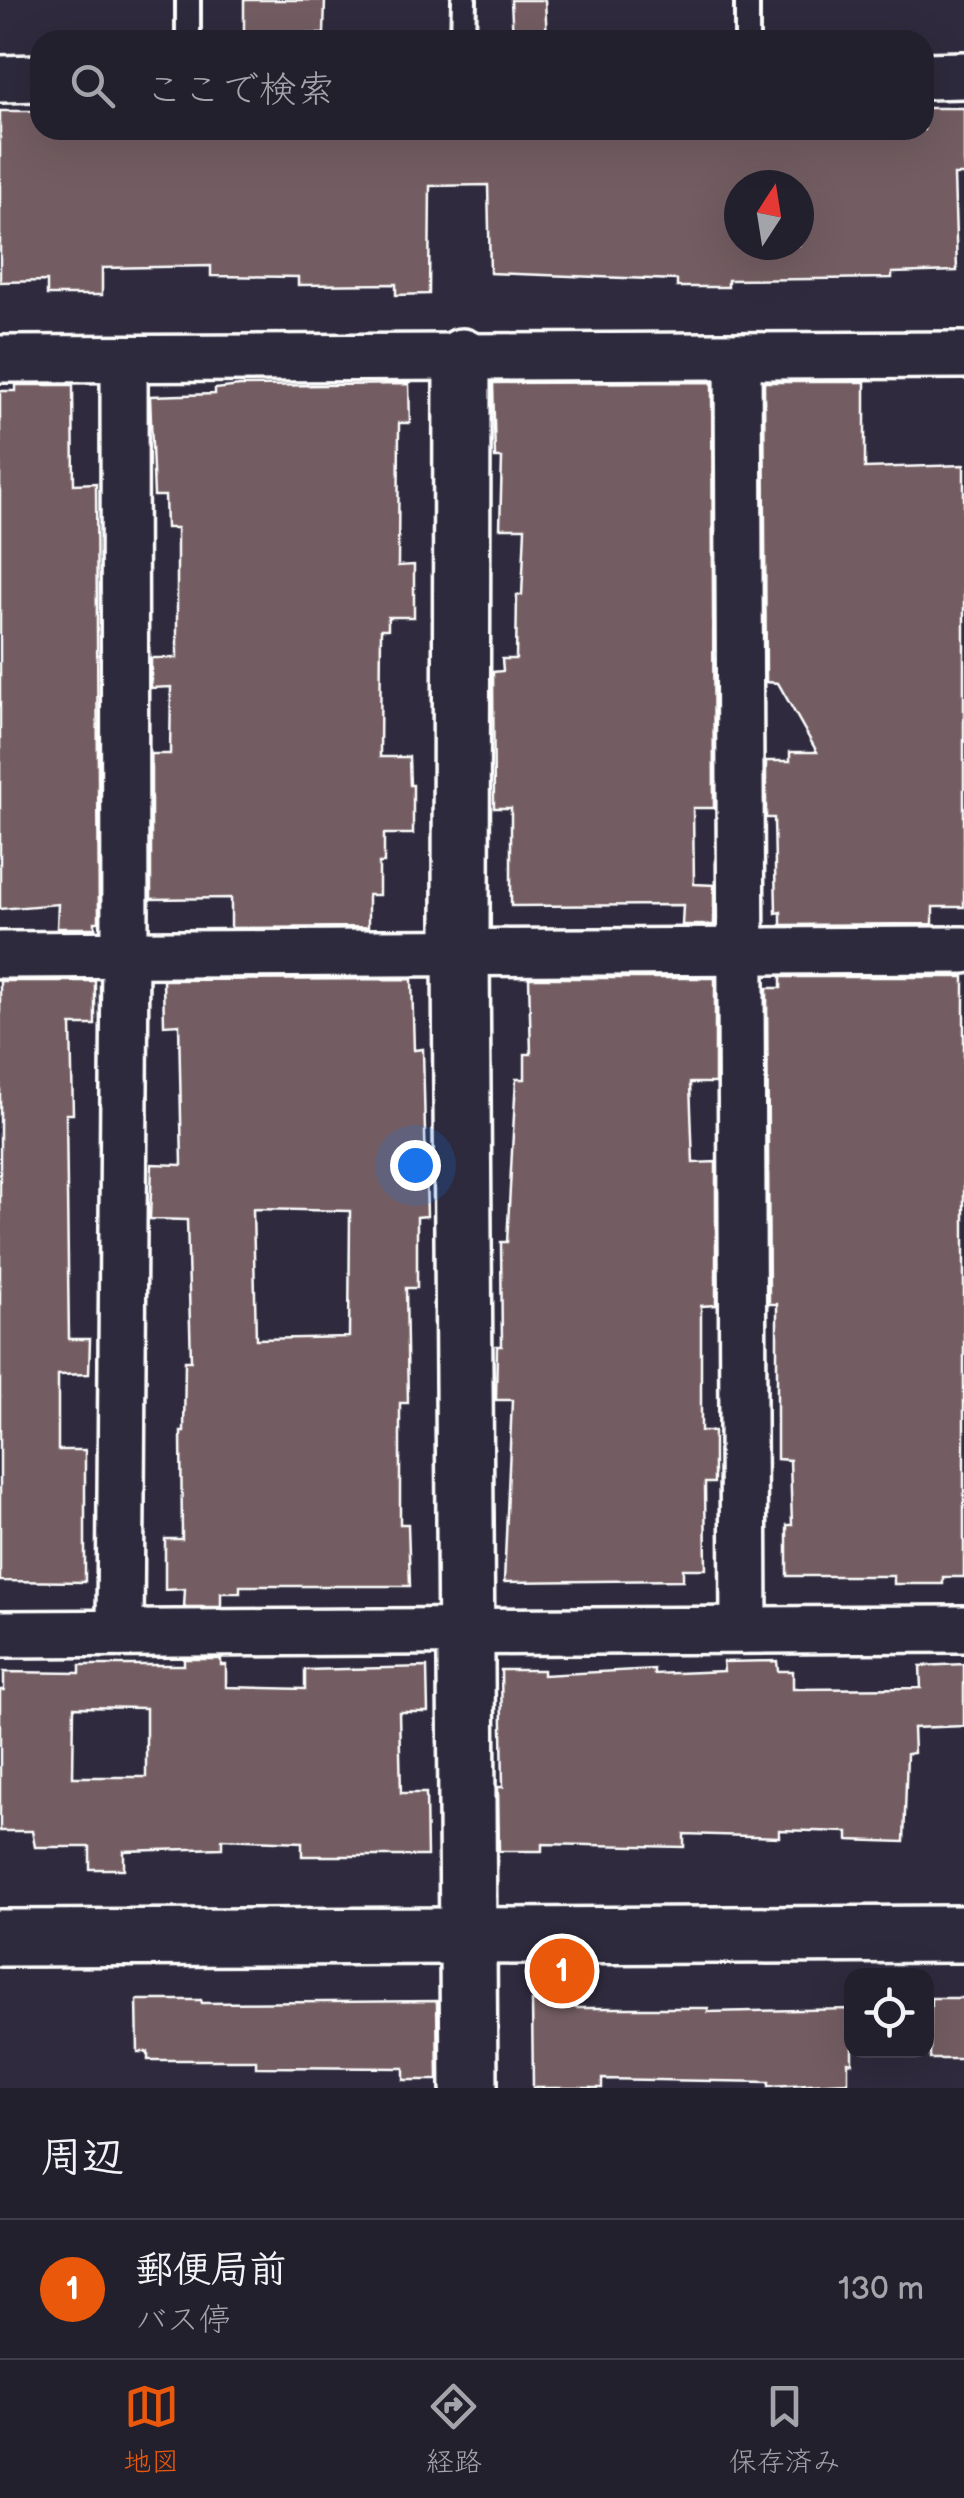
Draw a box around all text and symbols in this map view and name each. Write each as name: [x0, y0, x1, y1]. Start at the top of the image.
search box: [30, 30, 934, 140]
icon: search: [65, 58, 120, 113]
text: ここで検索: [145, 68, 335, 113]
north arrow: [724, 170, 814, 260]
your location: [390, 1140, 441, 1191]
pin: 1: [530, 1934, 594, 2008]
map controls: [844, 1968, 934, 2058]
button: locate: [844, 1968, 934, 2058]
text: 周辺: [40, 2133, 124, 2184]
text: 郵便局前: [135, 2248, 287, 2293]
text: 1: [66, 2270, 79, 2309]
text: 130 m: [838, 2270, 924, 2309]
text: バス停: [135, 2301, 231, 2340]
tab: 地図: [123, 2379, 179, 2479]
tab: 経路: [426, 2379, 482, 2479]
tab: 保存済み: [729, 2379, 841, 2479]

